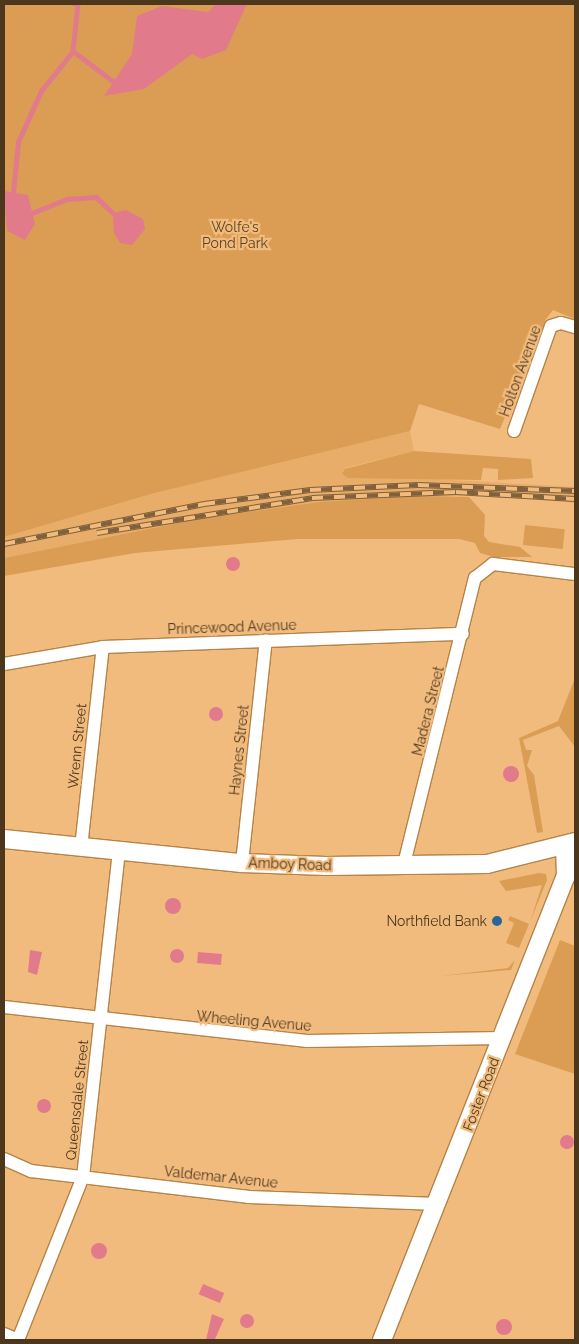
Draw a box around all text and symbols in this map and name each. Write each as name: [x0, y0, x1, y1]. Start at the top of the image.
park label: Wolfe's Pond Park: [202, 219, 268, 252]
street label: Holton Avenue: [496, 323, 544, 419]
street label: Princewood Avenue: [167, 616, 297, 638]
street label: Madera Street: [409, 664, 447, 758]
street label: Wrenn Street: [64, 703, 90, 789]
street label: Haynes Street: [226, 704, 252, 796]
street label: Amboy Road: [248, 854, 332, 874]
place label: Northfield Bank: [386, 913, 487, 929]
marker: Northfield Bank: [491, 915, 503, 927]
street label: Wheeling Avenue: [196, 1008, 312, 1034]
street label: Queensdale Street: [62, 1039, 92, 1161]
street label: Foster Road: [459, 1055, 503, 1133]
street label: Valdemar Avenue: [163, 1163, 279, 1191]

